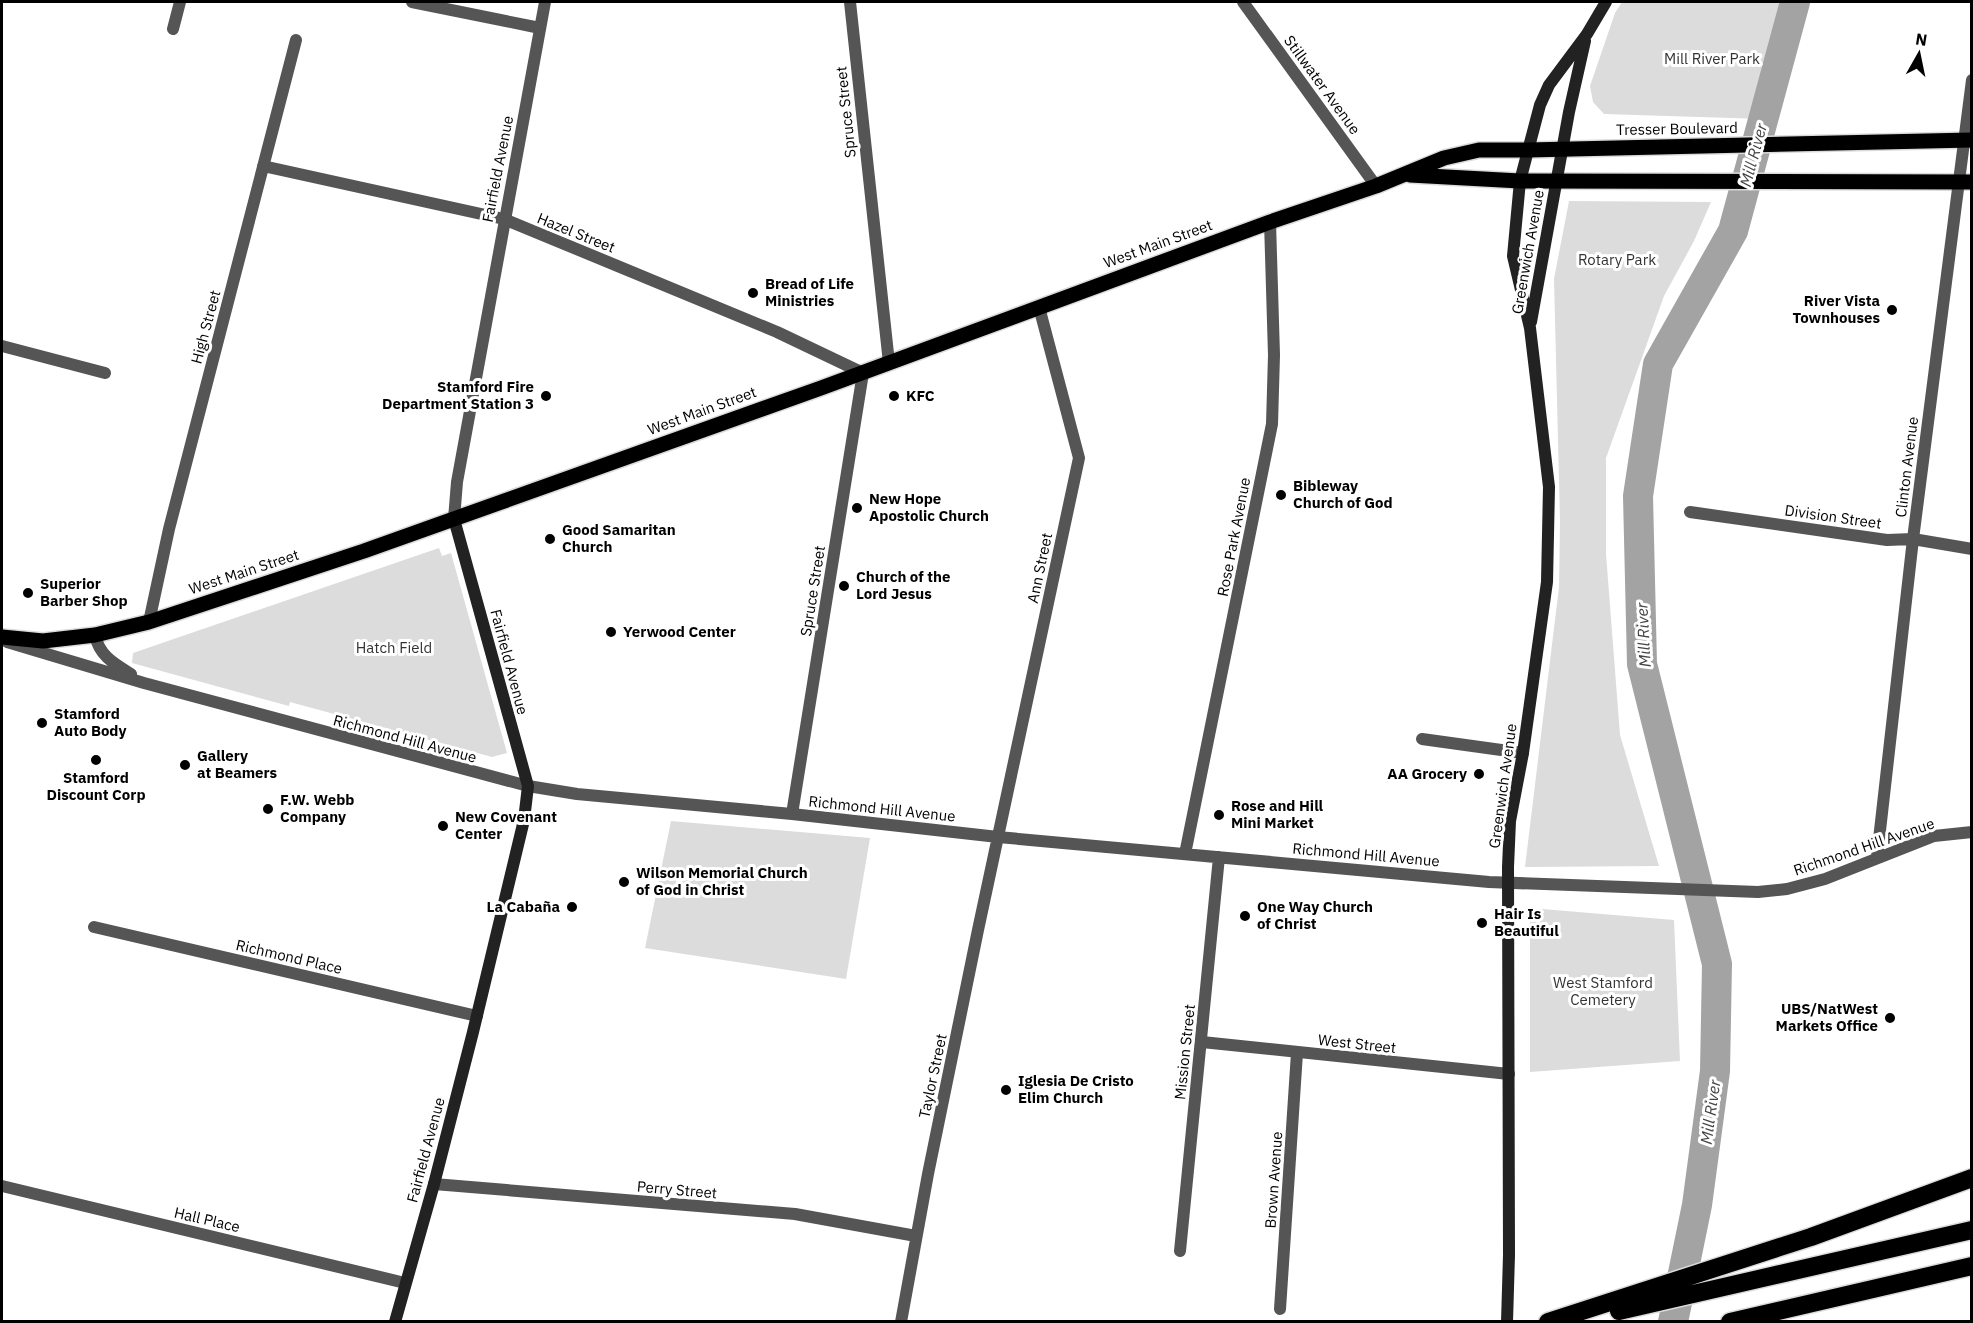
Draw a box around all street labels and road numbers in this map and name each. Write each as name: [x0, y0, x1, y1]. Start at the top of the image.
street label: Stillwater Avenue: [1280, 32, 1365, 138]
street label: Spruce Street: [831, 65, 860, 159]
street label: Fairfield Avenue: [478, 114, 517, 224]
street label: Tresser Boulevard: [1616, 118, 1738, 139]
street label: Greenwich Avenue: [1507, 188, 1548, 315]
street label: Hazel Street: [534, 208, 618, 257]
street label: West Main Street: [1101, 215, 1215, 272]
street label: High Street: [187, 288, 224, 366]
street label: West Main Street: [645, 382, 759, 439]
street label: Clinton Avenue: [1891, 415, 1922, 518]
street label: Rose Park Avenue: [1213, 476, 1254, 598]
street label: Division Street: [1783, 500, 1883, 533]
street label: Ann Street: [1023, 531, 1056, 605]
street label: Spruce Street: [796, 544, 829, 638]
street label: West Main Street: [186, 545, 301, 598]
street label: Fairfield Avenue: [486, 607, 533, 717]
street label: Richmond Hill Avenue: [331, 710, 479, 767]
street label: Greenwich Avenue: [1484, 722, 1521, 850]
street label: Richmond Hill Avenue: [808, 791, 957, 826]
street label: Richmond Hill Avenue: [1791, 813, 1937, 880]
street label: Richmond Hill Avenue: [1292, 839, 1440, 870]
street label: Richmond Place: [234, 935, 344, 978]
street label: Mission Street: [1170, 1003, 1199, 1101]
street label: West Street: [1317, 1030, 1397, 1057]
street label: Taylor Street: [914, 1032, 951, 1120]
street label: Fairfield Avenue: [402, 1095, 449, 1205]
street label: Brown Avenue: [1261, 1131, 1286, 1229]
street label: Perry Street: [636, 1177, 718, 1202]
street label: Hall Place: [172, 1203, 242, 1236]

